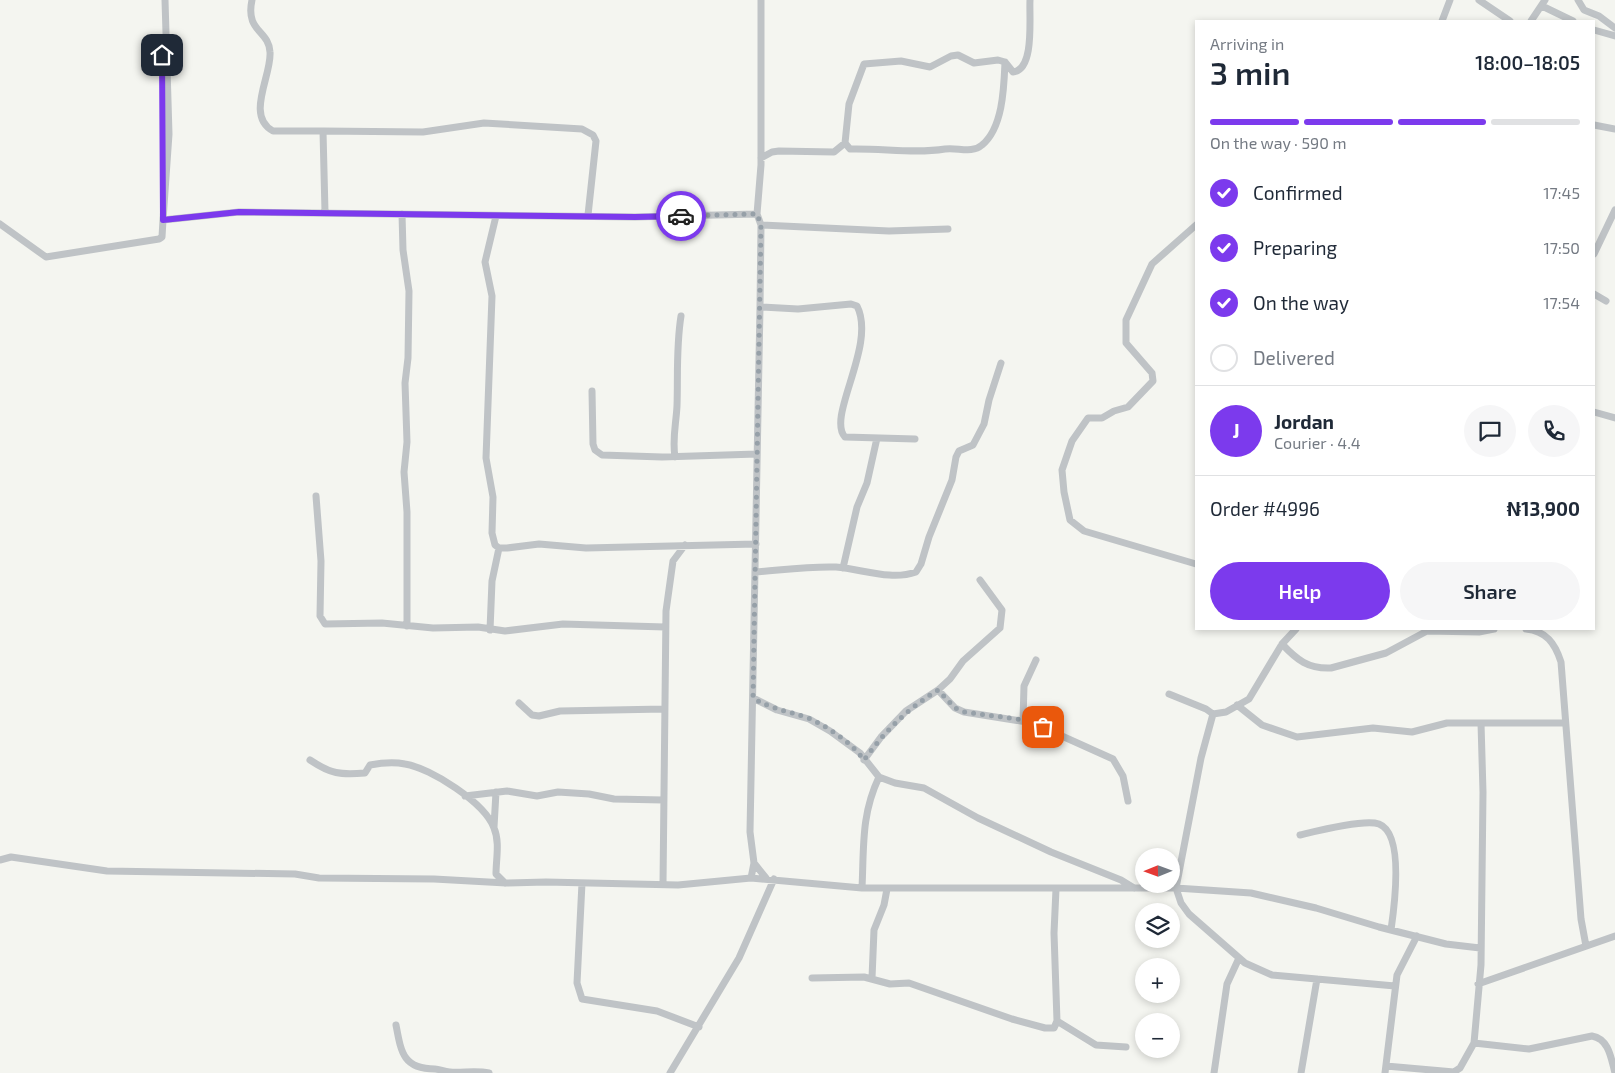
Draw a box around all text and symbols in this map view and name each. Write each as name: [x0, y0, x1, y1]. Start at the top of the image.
pin: [141, 34, 183, 76]
text: Arriving in: [1210, 34, 1284, 53]
icon: home: [148, 41, 176, 69]
text: 18:00–18:05: [1475, 51, 1580, 74]
text: 3 min: [1210, 53, 1291, 91]
text: On the way · 590 m: [1210, 133, 1346, 152]
icon: check: [1210, 179, 1238, 207]
text: Confirmed: [1253, 181, 1343, 204]
text: 17:45: [1543, 183, 1580, 202]
courier: [656, 191, 706, 241]
icon: car: [667, 202, 695, 230]
icon: check: [1210, 234, 1238, 262]
text: Preparing: [1253, 236, 1337, 259]
text: 17:50: [1543, 238, 1580, 257]
icon: check: [1210, 289, 1238, 317]
text: On the way: [1253, 291, 1349, 314]
text: 17:54: [1543, 293, 1580, 312]
text: Delivered: [1253, 346, 1335, 369]
button: chat: [1464, 405, 1516, 457]
button: phone: [1528, 405, 1580, 457]
text: Jordan: [1274, 410, 1334, 433]
text: J: [1232, 419, 1240, 442]
text: Courier · 4.4: [1274, 433, 1361, 452]
text: Order #4996: [1210, 497, 1320, 520]
text: ₦13,900: [1507, 497, 1580, 520]
button: Help: [1210, 562, 1390, 620]
button: Share: [1400, 562, 1580, 620]
pin: [1022, 706, 1064, 748]
icon: bag: [1029, 713, 1057, 741]
north arrow: [1135, 848, 1180, 892]
map controls: [1135, 848, 1180, 1058]
button: layers: [1135, 903, 1180, 948]
button: +: [1135, 958, 1180, 1003]
button: −: [1135, 1013, 1180, 1058]

